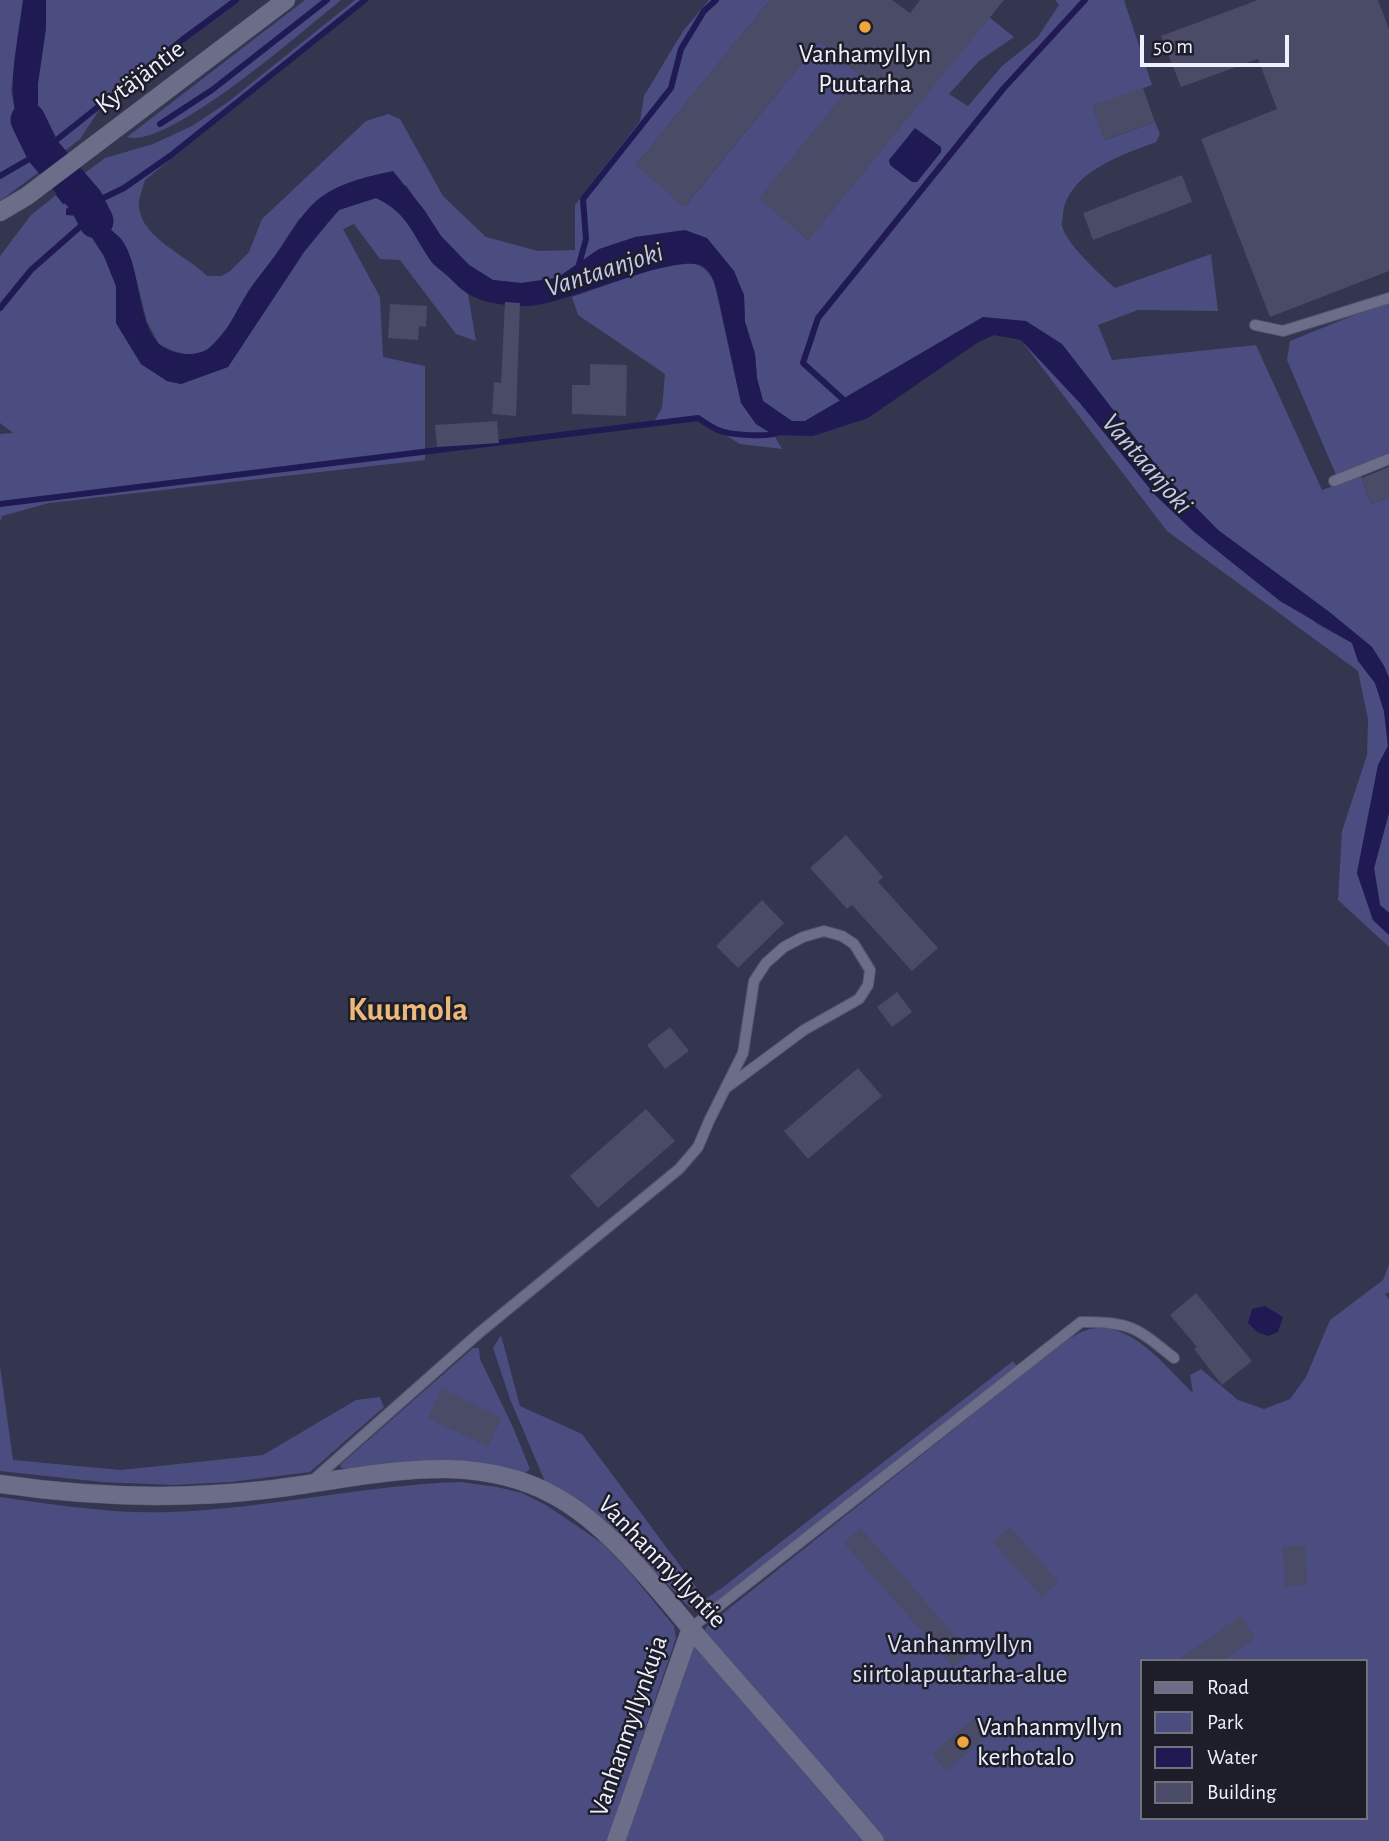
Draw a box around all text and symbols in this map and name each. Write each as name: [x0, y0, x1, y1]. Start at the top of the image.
marker: Vanhamyllyn Puutarha: [857, 19, 873, 35]
scale bar: [1144, 21, 1293, 65]
street label: Kytäjäntie: [89, 33, 191, 121]
text: 50 m: [1153, 36, 1193, 57]
place label: Vanhamyllyn Puutarha: [799, 38, 931, 100]
water label: Vantaanjoki: [541, 235, 667, 305]
water label: Vantaanjoki: [1094, 407, 1200, 521]
district label: Kuumola: [348, 990, 468, 1030]
street label: Vanhanmyllyntie: [591, 1489, 733, 1635]
park label: Vanhanmyllyn siirtolapuutarha-alue: [852, 1628, 1068, 1690]
street label: Vanhanmyllynkuja: [583, 1631, 675, 1821]
legend: [1140, 1659, 1368, 1820]
text: Road: [1207, 1677, 1249, 1698]
place label: Vanhanmyllyn kerhotalo: [977, 1711, 1123, 1772]
text: Park: [1207, 1712, 1243, 1733]
marker: Vanhanmyllyn kerhotalo: [955, 1734, 971, 1750]
text: Water: [1207, 1747, 1257, 1768]
text: Building: [1207, 1782, 1276, 1803]

